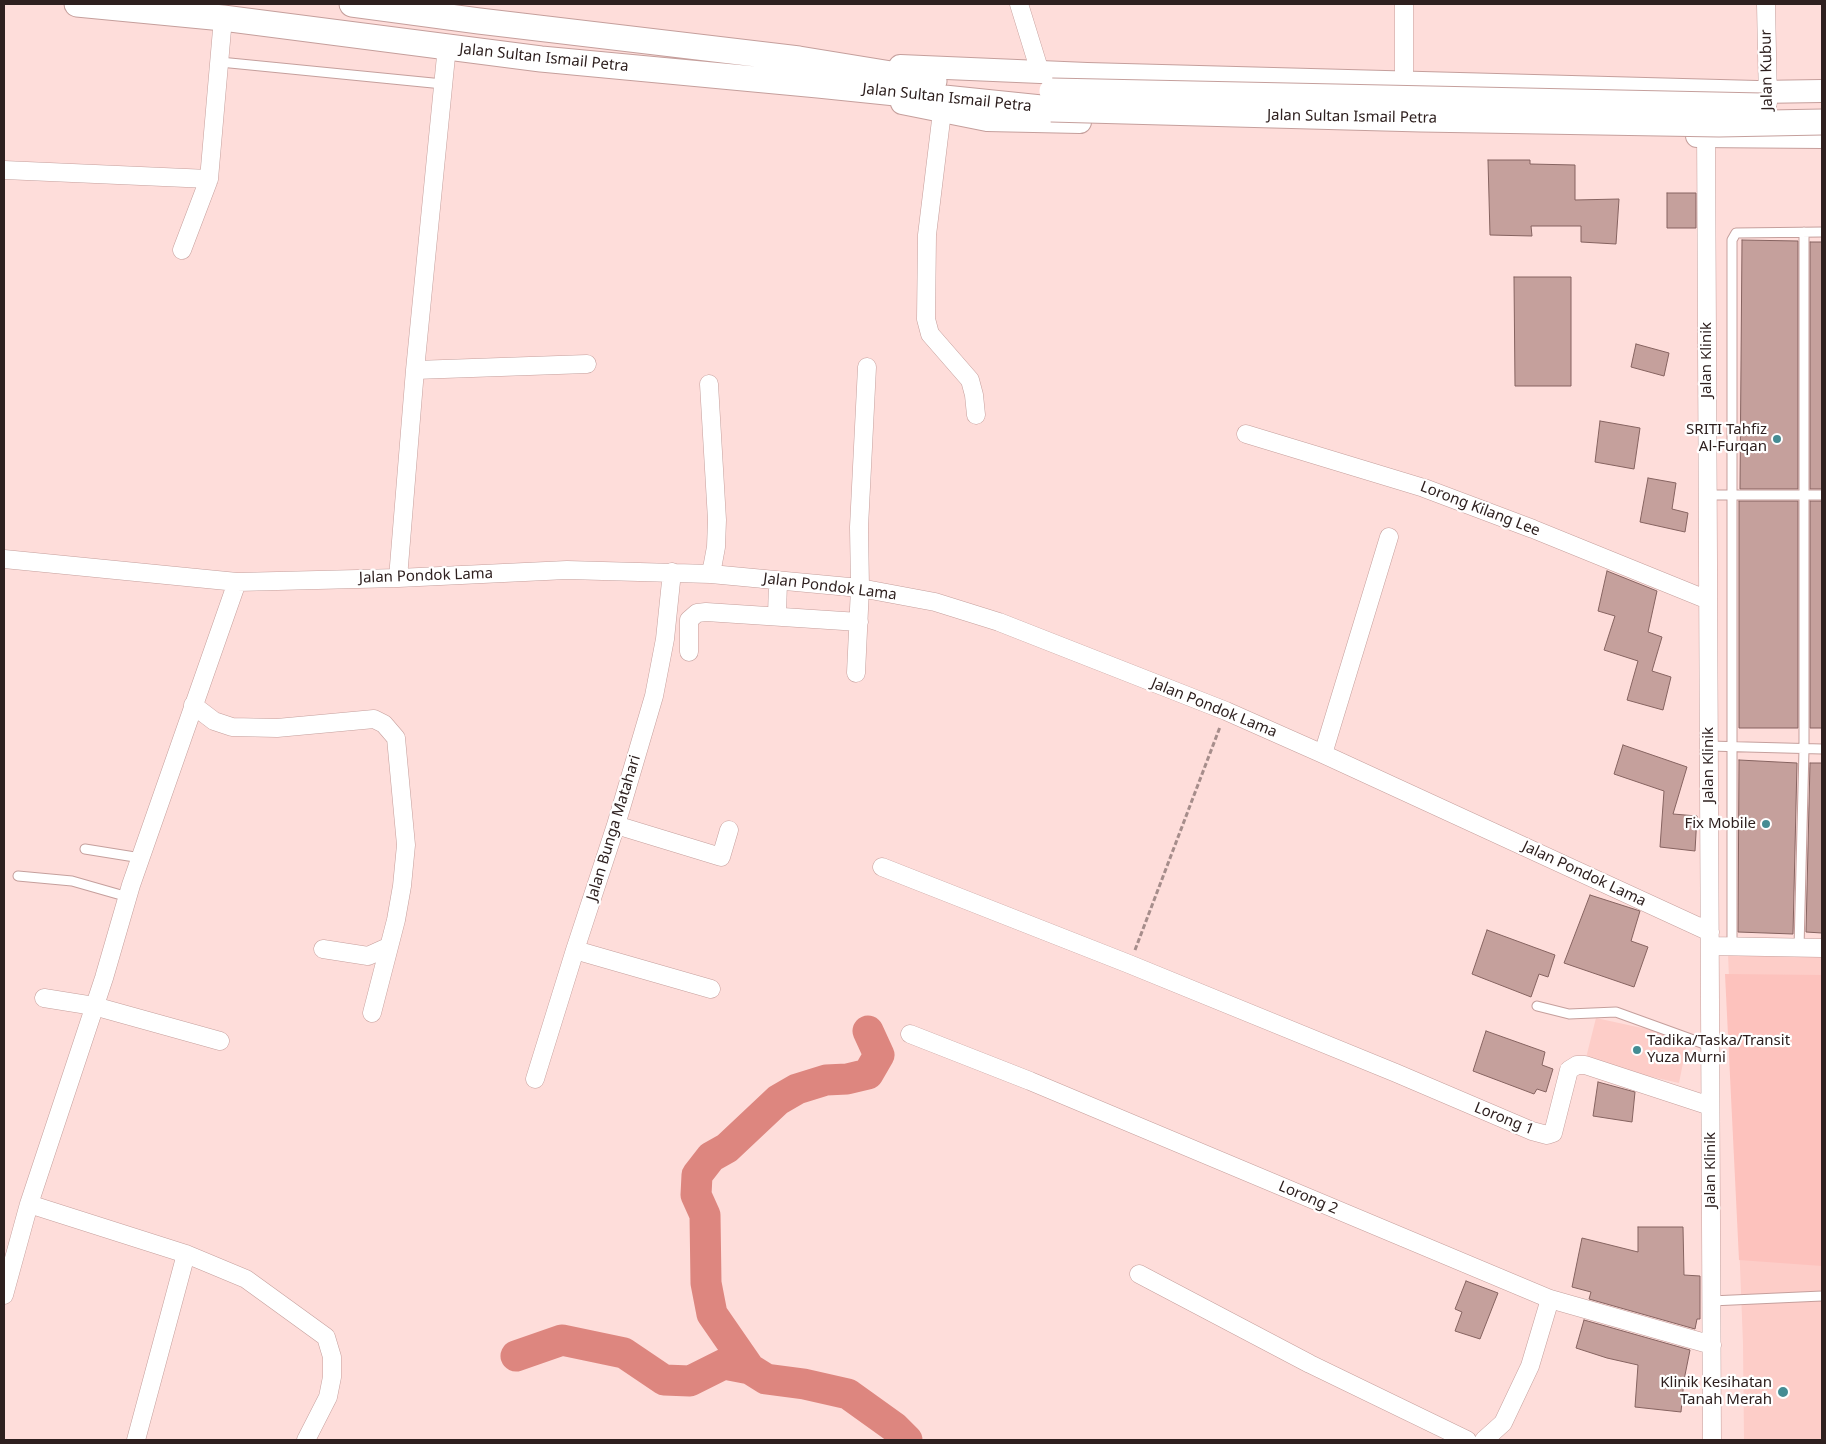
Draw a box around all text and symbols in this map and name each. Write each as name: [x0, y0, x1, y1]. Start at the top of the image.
street label: Jalan Kubur: [1757, 29, 1777, 111]
street label: Jalan Sultan Ismail Petra: [459, 40, 629, 76]
street label: Jalan Sultan Ismail Petra: [862, 80, 1032, 116]
street label: Jalan Sultan Ismail Petra: [1267, 107, 1437, 127]
street label: Jalan Klinik: [1698, 322, 1716, 398]
place label: SRITI Tahfiz Al-Furqan: [1686, 421, 1767, 456]
marker: SRITI Tahfiz Al-Furqan: [1771, 433, 1783, 445]
street label: Lorong Kilang Lee: [1418, 478, 1542, 540]
street label: Jalan Pondok Lama: [359, 565, 493, 587]
street label: Jalan Pondok Lama: [762, 570, 898, 604]
street label: Jalan Pondok Lama: [1148, 674, 1280, 742]
street label: Jalan Klinik: [1700, 727, 1718, 803]
street label: Jalan Bunga Matahari: [583, 753, 645, 903]
place label: Fix Mobile: [1684, 815, 1756, 833]
marker: Fix Mobile: [1760, 818, 1772, 830]
street label: Jalan Pondok Lama: [1519, 837, 1649, 911]
place label: Tadika/Taska/Transit Yuza Murni: [1647, 1032, 1790, 1067]
marker: Tadika/Taska/Transit Yuza Murni: [1631, 1044, 1643, 1056]
street label: Lorong 1: [1471, 1099, 1537, 1139]
street label: Jalan Klinik: [1702, 1132, 1720, 1208]
street label: Lorong 2: [1276, 1177, 1340, 1219]
place label: Klinik Kesihatan Tanah Merah: [1660, 1374, 1772, 1409]
marker: Klinik Kesihatan Tanah Merah: [1776, 1385, 1790, 1399]

